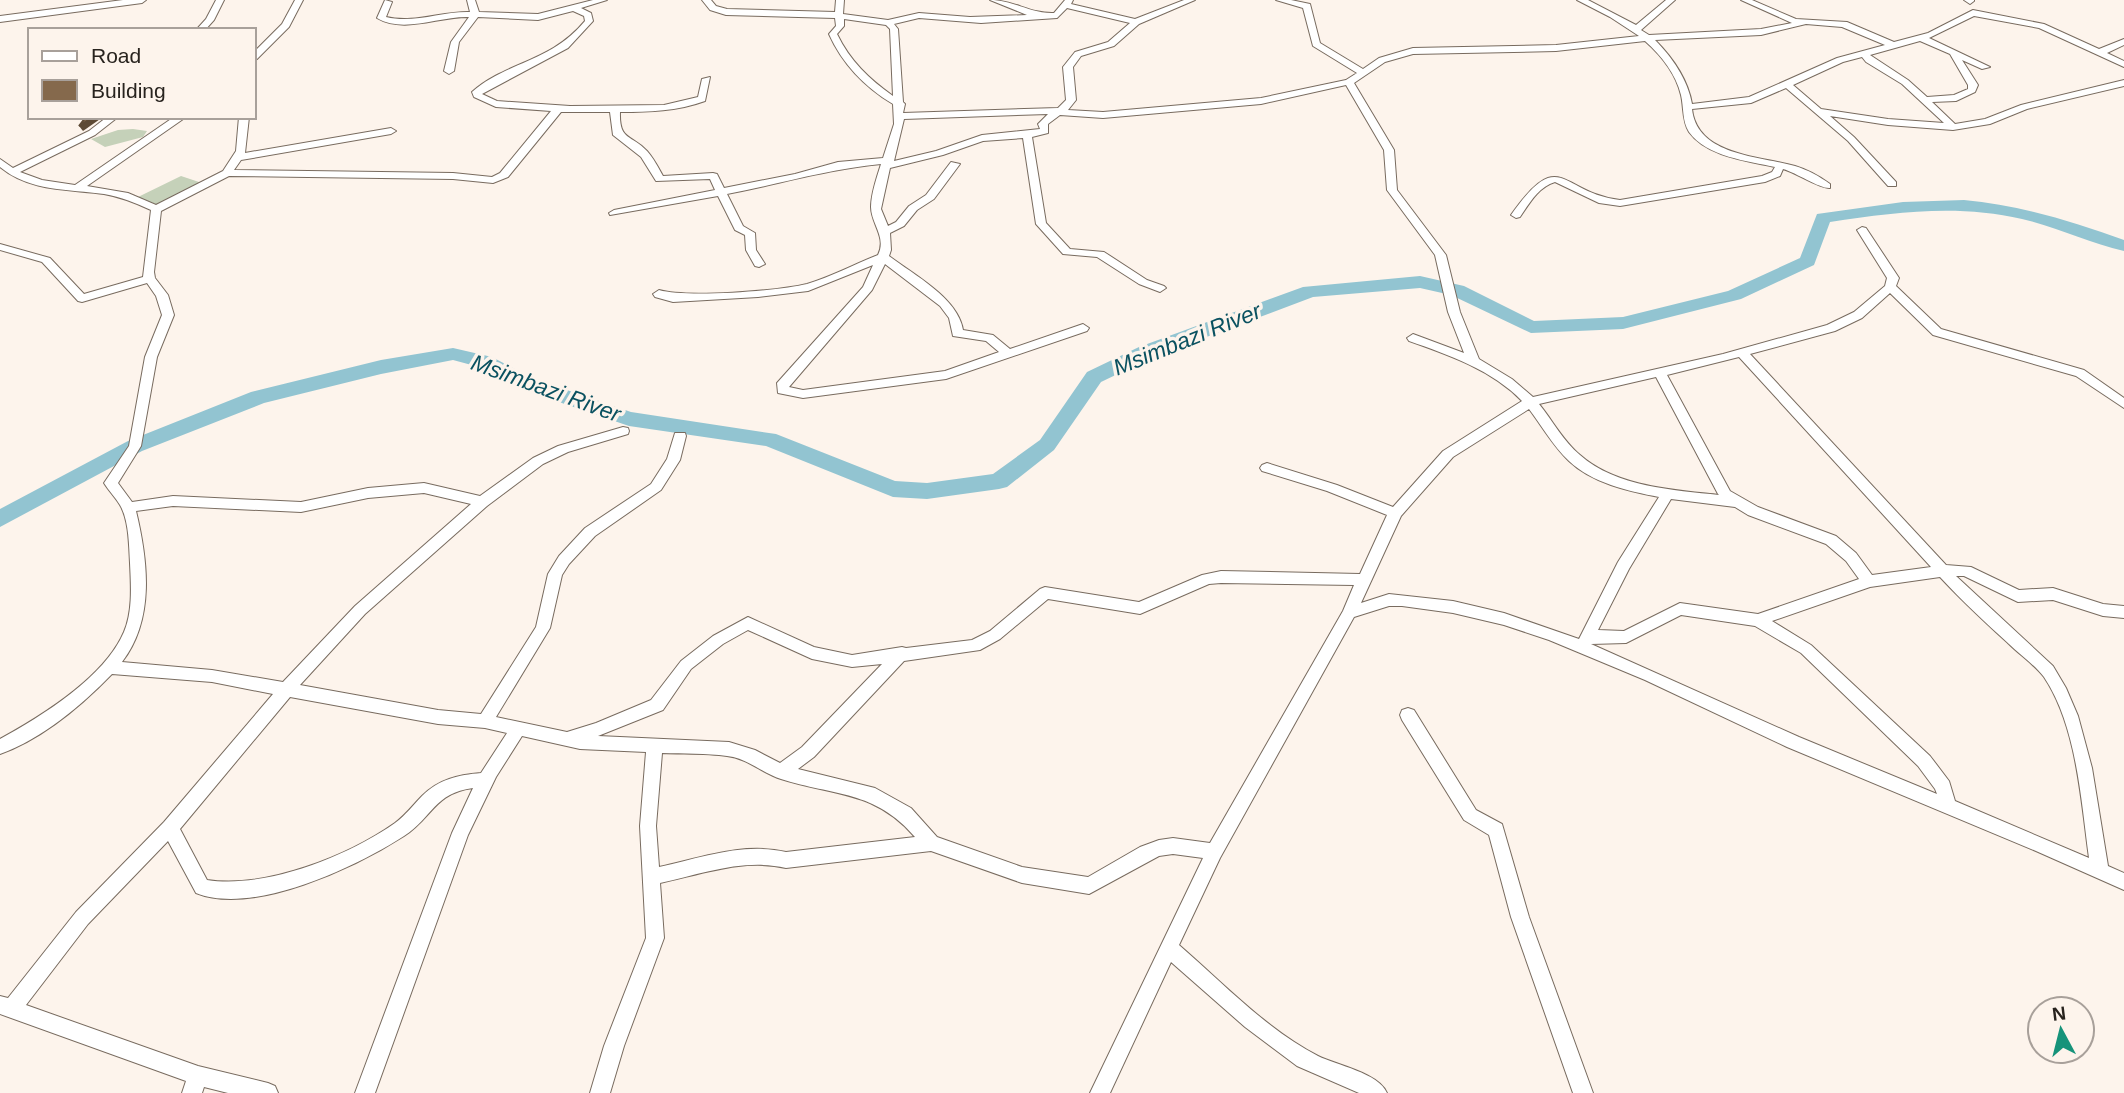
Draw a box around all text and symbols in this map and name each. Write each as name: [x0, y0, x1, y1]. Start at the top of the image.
legend: [28, 28, 256, 119]
text: Road: [91, 44, 141, 67]
text: Building: [91, 79, 166, 102]
water label: Msimbazi River: [1109, 297, 1266, 380]
water label: Msimbazi River: [468, 349, 626, 428]
north arrow: [2026, 995, 2096, 1065]
text: N: [2051, 1002, 2067, 1025]

